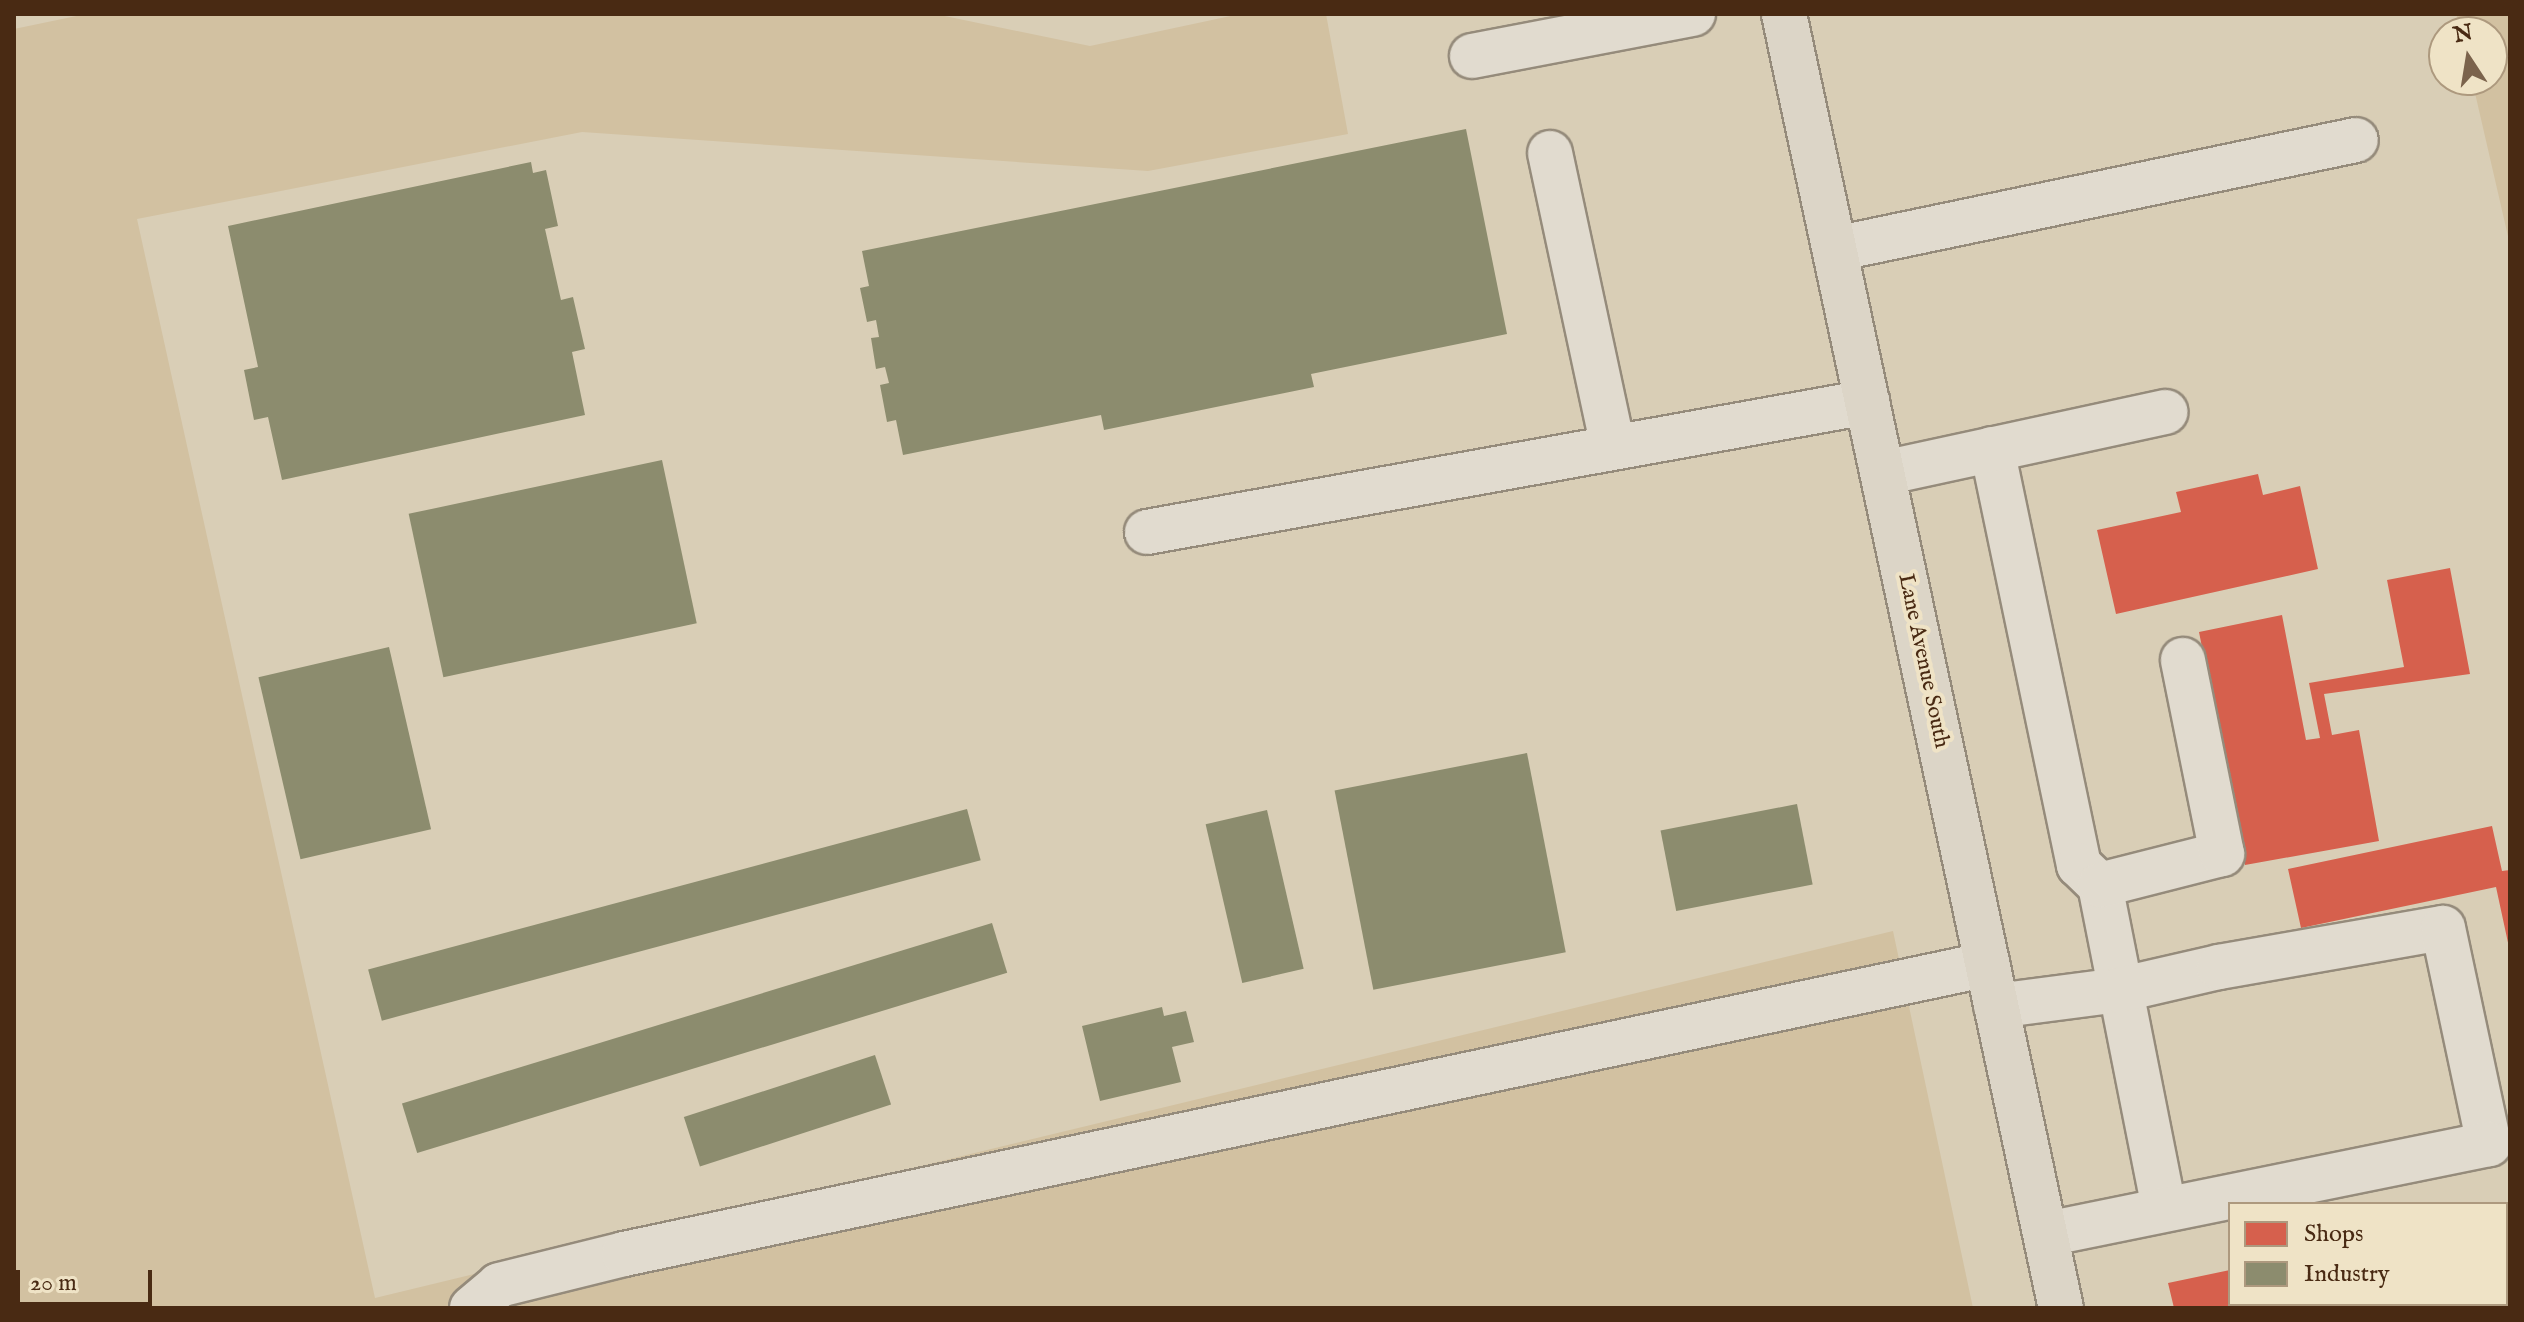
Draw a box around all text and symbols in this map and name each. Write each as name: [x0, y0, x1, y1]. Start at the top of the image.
north arrow: [2428, 16, 2508, 96]
text: N: [2451, 19, 2476, 50]
street label: Lane Avenue South: [1892, 571, 1954, 751]
legend: [2228, 1202, 2508, 1306]
text: Shops: [2304, 1219, 2363, 1250]
scale bar: [20, 1254, 156, 1304]
text: Industry: [2304, 1259, 2390, 1290]
text: 20 m: [30, 1268, 77, 1299]

